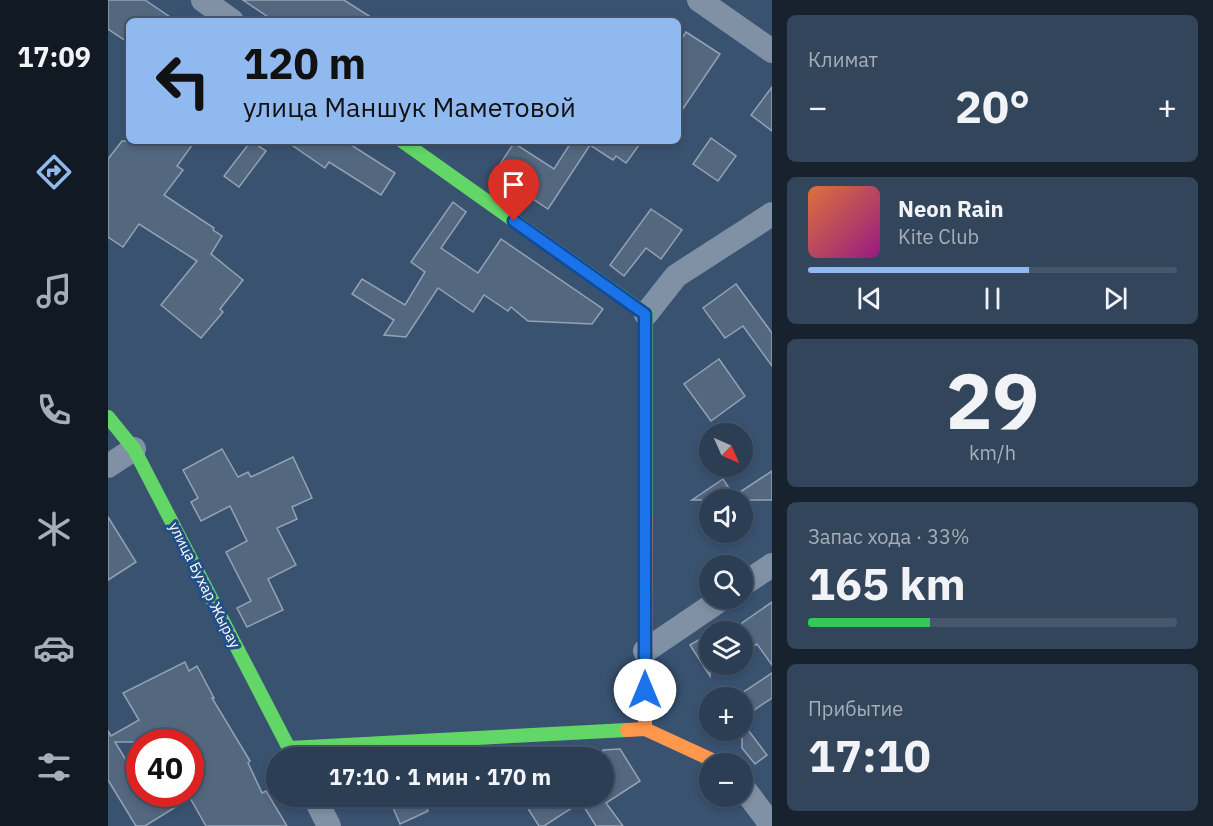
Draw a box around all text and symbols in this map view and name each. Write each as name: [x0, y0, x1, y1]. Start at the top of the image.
text: 120 m: [243, 36, 366, 91]
text: 17:09: [17, 39, 91, 74]
icon: left: [144, 42, 222, 120]
text: Климат: [808, 46, 878, 73]
text: 20°: [955, 77, 1030, 135]
text: −: [808, 85, 828, 128]
text: +: [1157, 85, 1177, 128]
text: улица Маншук Маметовой: [243, 89, 576, 124]
icon: directions: [33, 151, 75, 193]
pin: [488, 159, 539, 221]
icon: arrive: [497, 168, 530, 201]
text: Neon Rain: [898, 194, 1004, 223]
text: Kite Club: [898, 223, 979, 250]
icon: music: [33, 270, 75, 312]
icon: previous: [853, 282, 886, 315]
icon: pause: [976, 282, 1009, 315]
icon: next: [1099, 282, 1132, 315]
text: 29: [946, 349, 1039, 450]
icon: phone: [33, 389, 75, 431]
north arrow: [699, 423, 753, 477]
map controls: [699, 423, 753, 807]
text: km/h: [969, 439, 1016, 466]
button: sound: [699, 489, 753, 543]
icon: climate: [33, 508, 75, 550]
street label: улица Бухар Жырау: [165, 519, 245, 652]
text: Запас хода · 33%: [808, 523, 970, 550]
text: 165 km: [808, 554, 966, 612]
button: search: [699, 555, 753, 609]
button: layers: [699, 621, 753, 675]
icon: car: [33, 627, 75, 669]
position arrow: [613, 658, 677, 722]
button: +: [699, 687, 753, 741]
text: Прибытие: [808, 695, 903, 722]
text: 17:10: [808, 726, 931, 784]
speed limit sign: 40: [126, 729, 204, 807]
icon: filters: [33, 746, 75, 788]
button: −: [699, 753, 753, 807]
text: 17:10 · 1 мин · 170 m: [329, 762, 551, 791]

